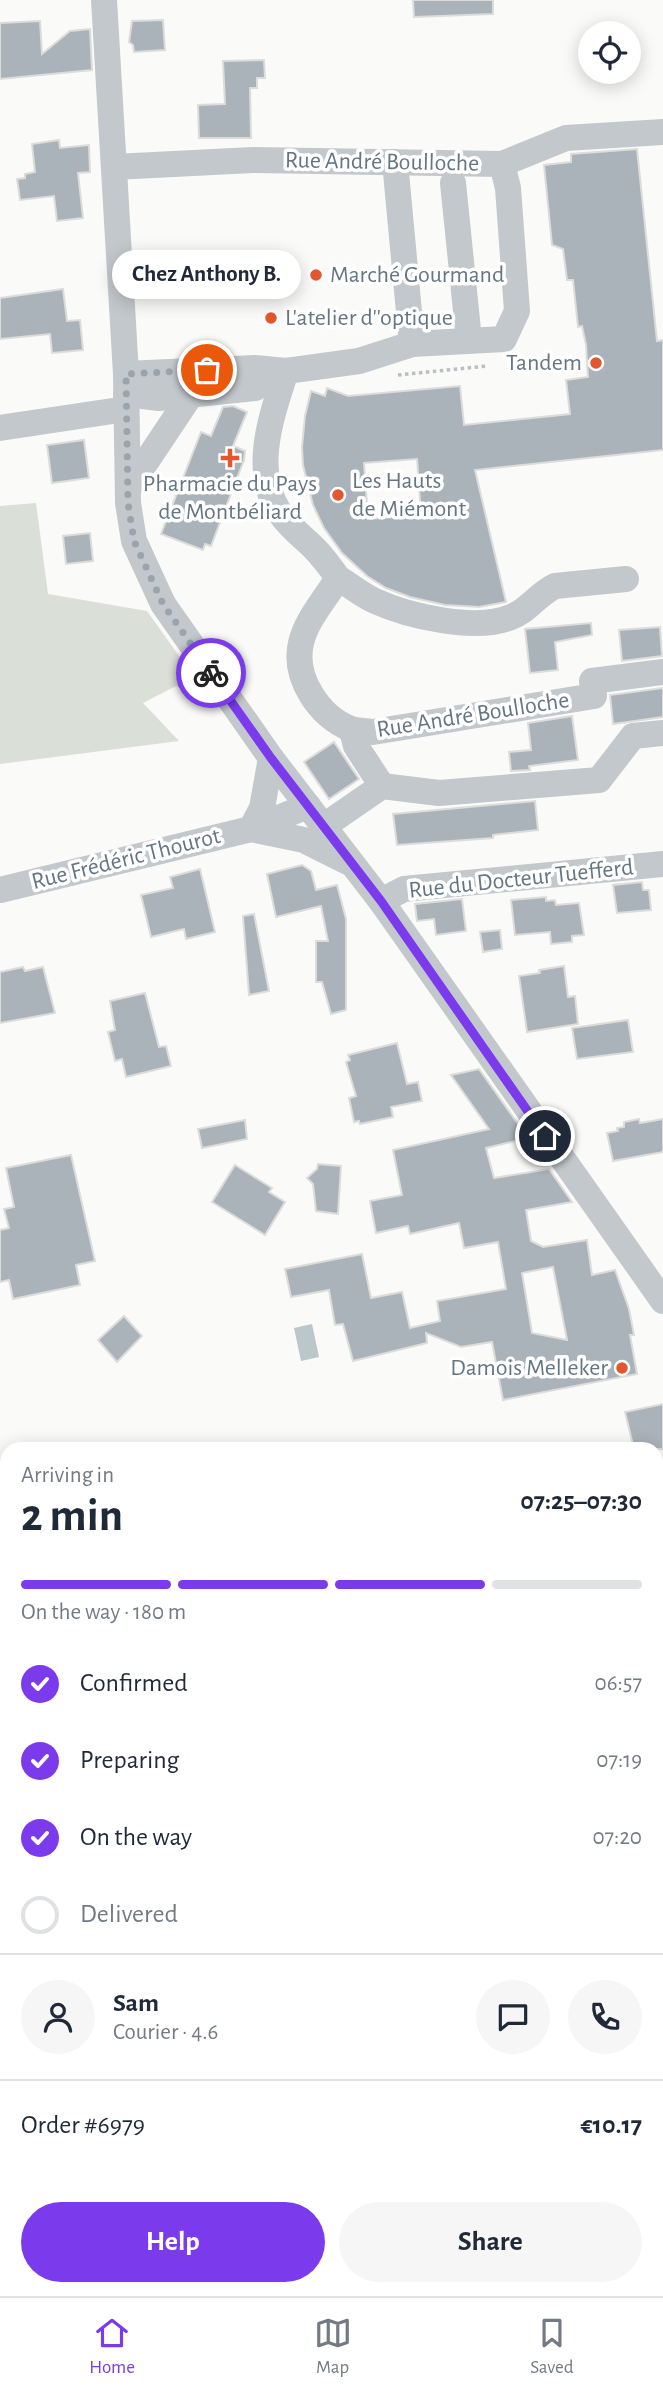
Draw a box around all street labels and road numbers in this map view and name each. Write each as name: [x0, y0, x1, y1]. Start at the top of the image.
street label: Rue André Boulloche: [285, 148, 479, 176]
street label: Rue André Boulloche: [375, 688, 571, 742]
street label: Rue Frédéric Thourot: [29, 824, 223, 894]
street label: Rue du Docteur Tuefferd: [407, 855, 635, 903]

